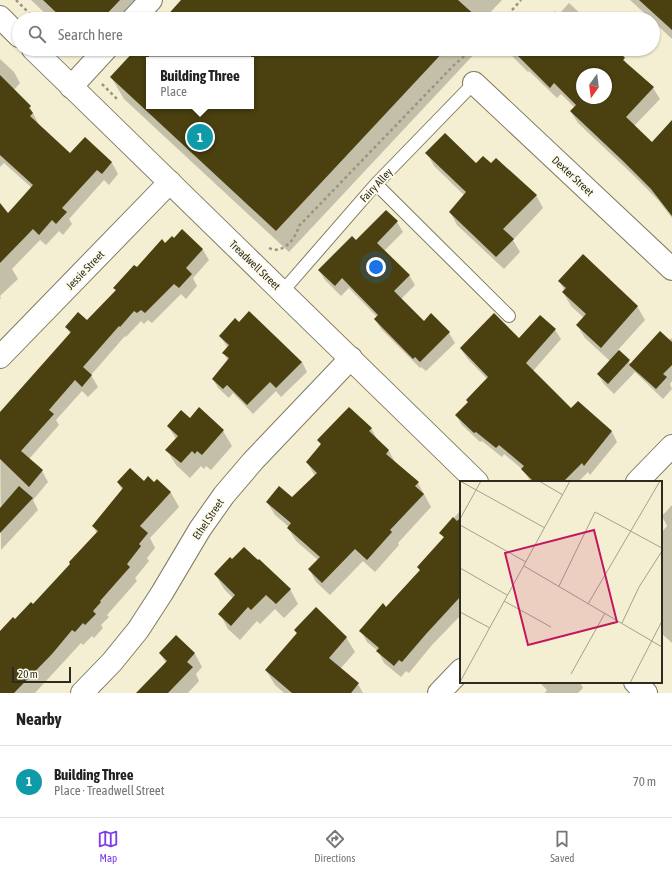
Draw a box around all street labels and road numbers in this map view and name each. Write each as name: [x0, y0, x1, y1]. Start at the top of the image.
street label: Dexter Street: [550, 154, 596, 198]
street label: Fairy Alley: [357, 165, 395, 204]
street label: Treadwell Street: [227, 238, 283, 292]
street label: Jessie Street: [64, 248, 106, 292]
street label: Ethel Street: [190, 496, 226, 542]

